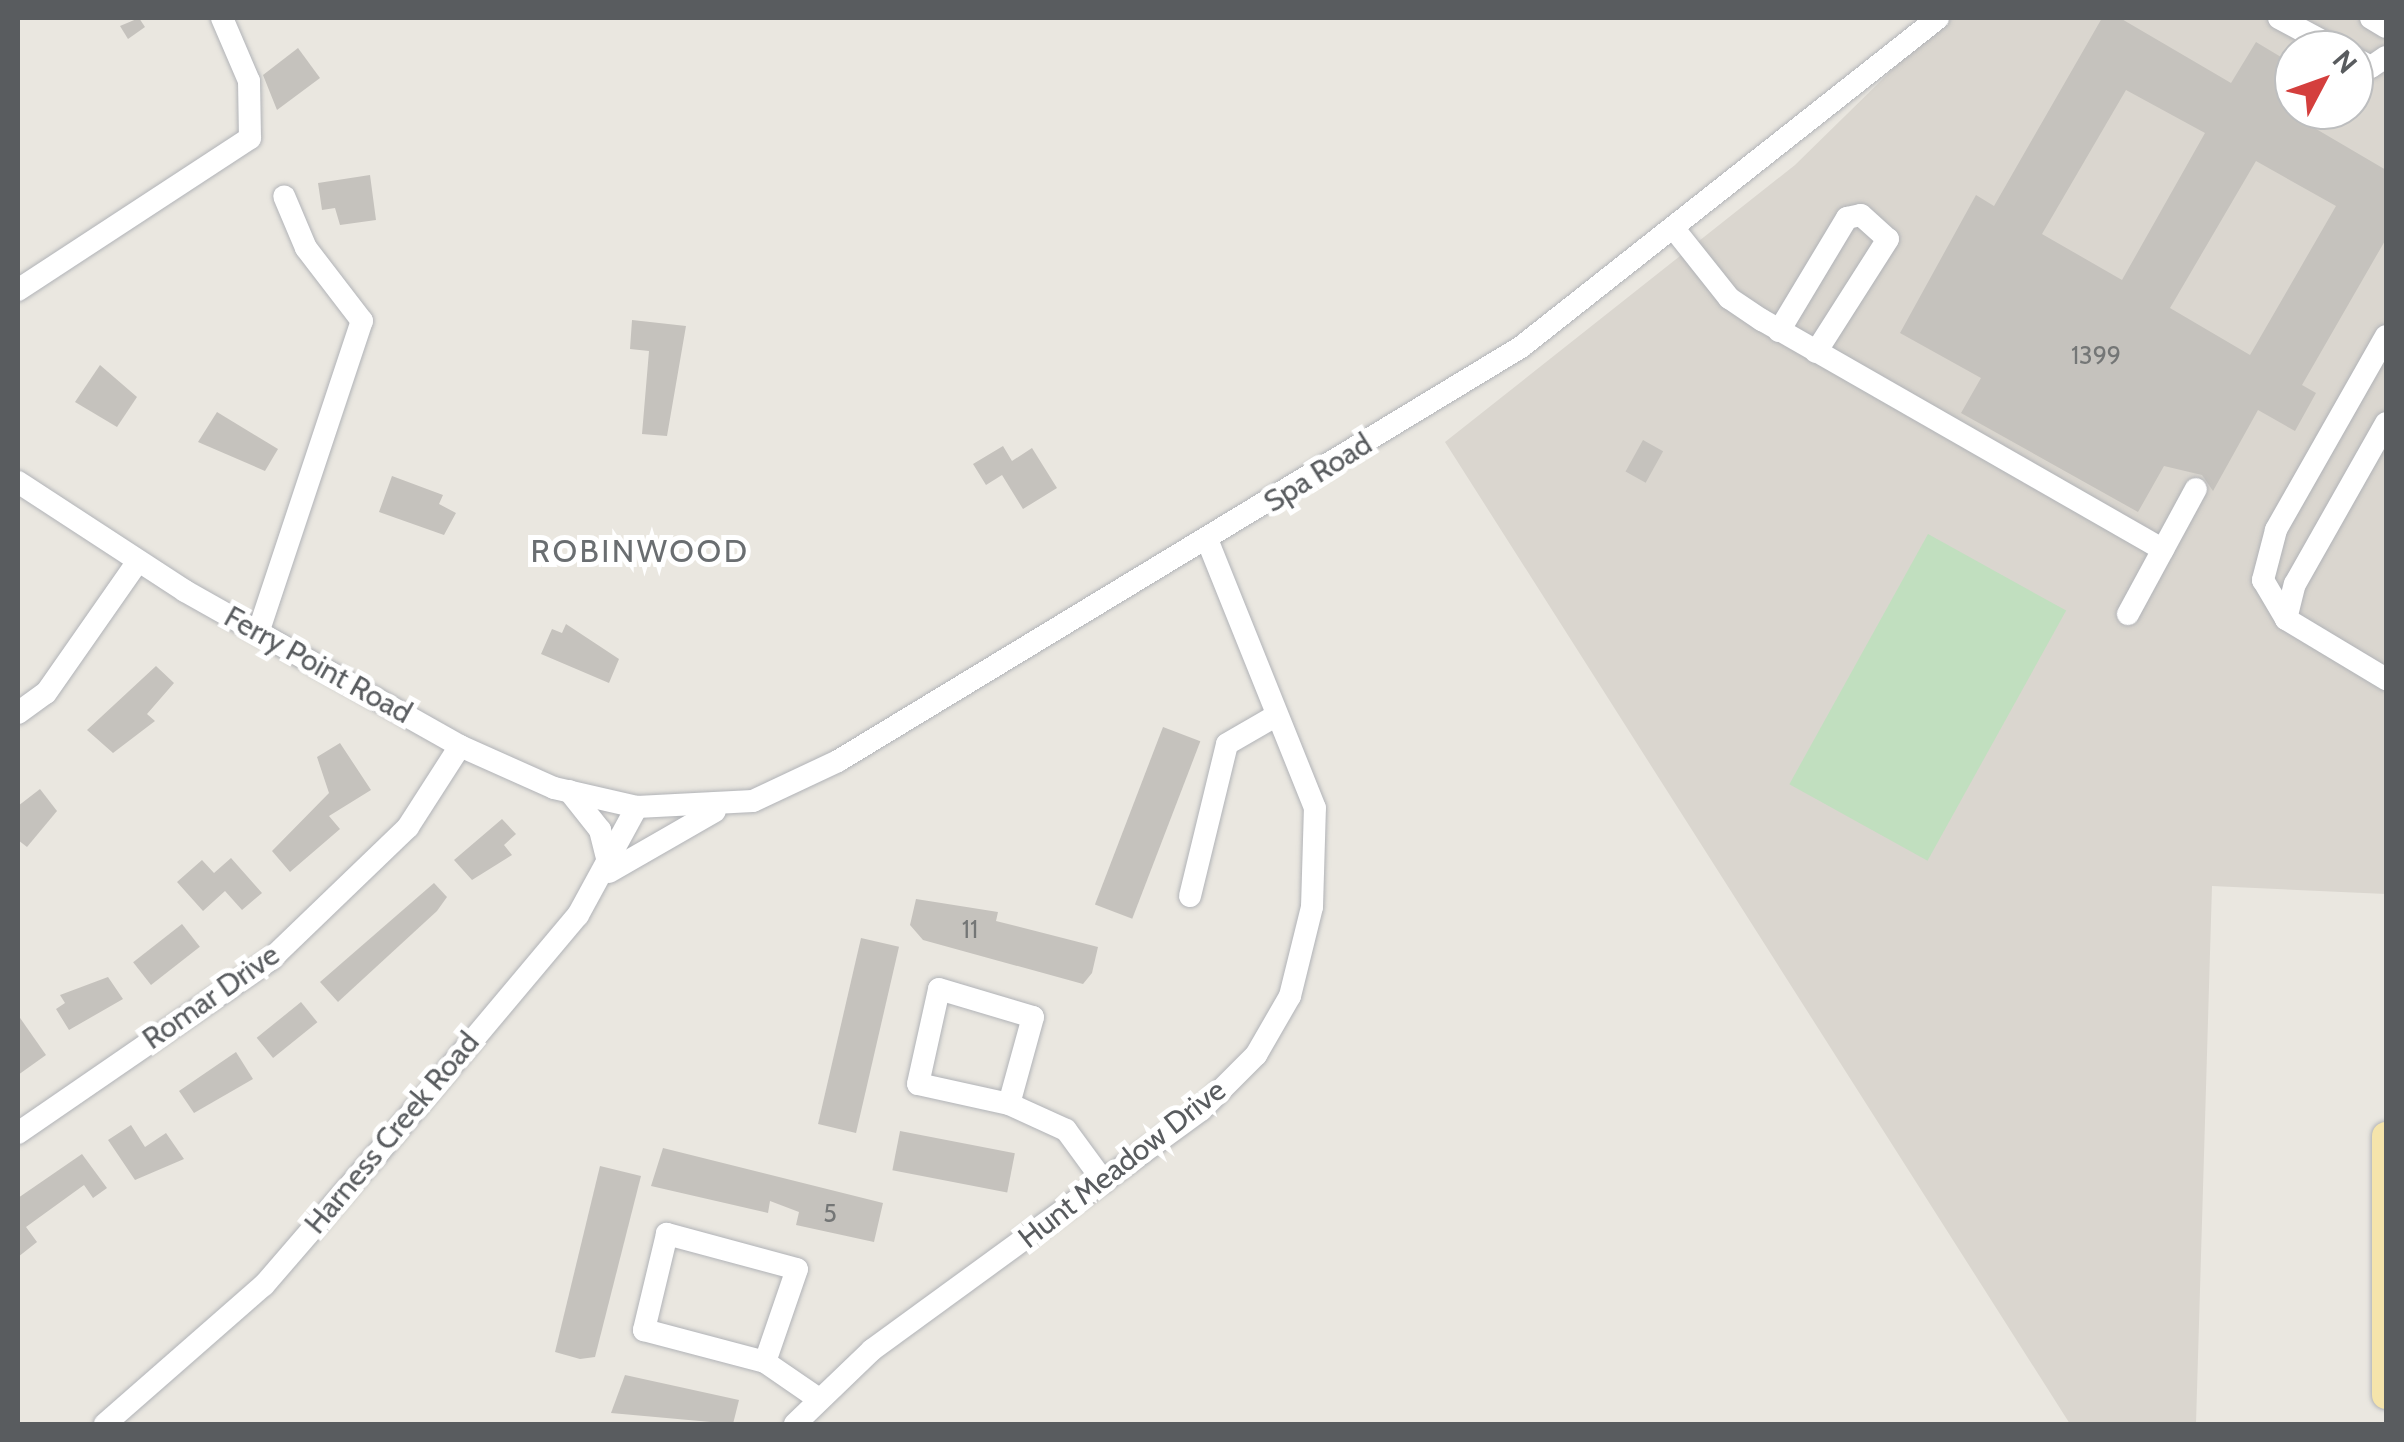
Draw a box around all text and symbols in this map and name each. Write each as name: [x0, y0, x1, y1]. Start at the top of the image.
north arrow: [2274, 30, 2374, 130]
text: N: [2326, 43, 2364, 80]
house number: 1399: [2071, 340, 2121, 370]
street label: Spa Road: [1257, 426, 1379, 520]
district label: ROBINWOOD: [531, 532, 749, 570]
street label: Ferry Point Road: [218, 599, 418, 731]
house number: 11: [962, 914, 978, 944]
street label: Romar Drive: [136, 937, 286, 1057]
street label: Harness Creek Road: [297, 1025, 487, 1241]
street label: Hunt Meadow Drive: [1011, 1072, 1233, 1256]
house number: 5: [823, 1198, 837, 1228]

